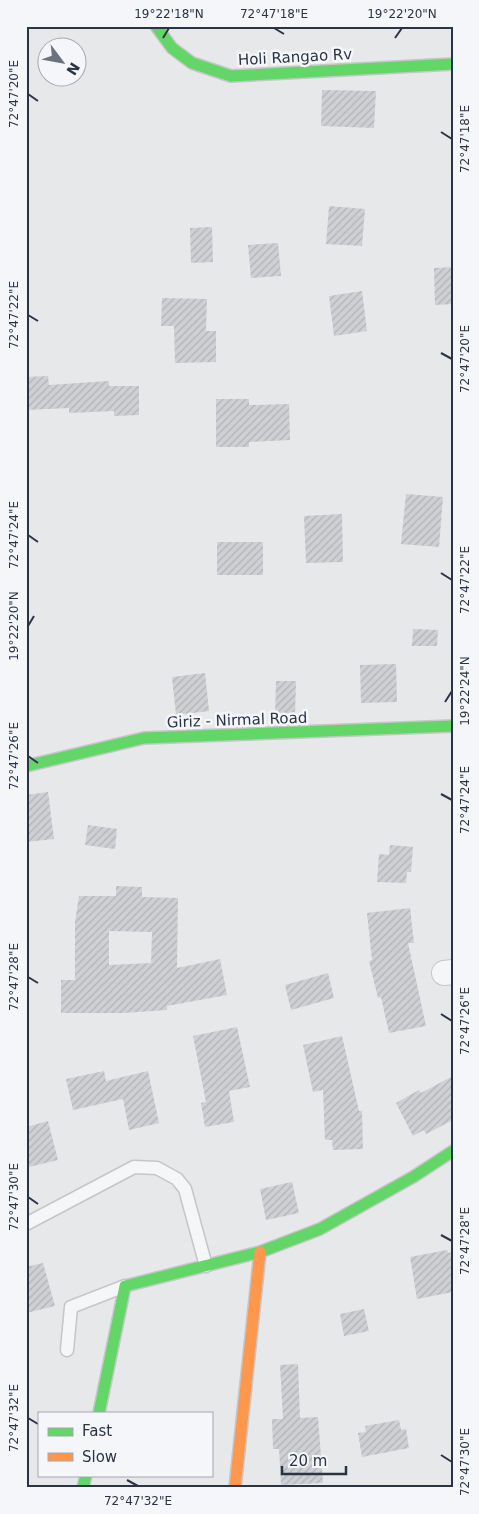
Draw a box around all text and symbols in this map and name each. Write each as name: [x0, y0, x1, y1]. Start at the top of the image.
text: 19°22'18"N: [134, 7, 204, 21]
text: 72°47'18"E: [240, 7, 308, 21]
text: 19°22'20"N: [367, 7, 437, 21]
north arrow: [38, 38, 88, 88]
street label: Holi Rangao Rv: [237, 45, 353, 69]
text: 72°47'20"E: [7, 60, 21, 128]
text: N: [63, 60, 83, 78]
text: 72°47'18"E: [458, 105, 472, 173]
text: 72°47'22"E: [7, 281, 21, 349]
text: 72°47'20"E: [458, 325, 472, 393]
text: 72°47'24"E: [7, 501, 21, 569]
text: 72°47'22"E: [458, 546, 472, 614]
text: 19°22'20"N: [7, 591, 21, 661]
text: 19°22'24"N: [458, 656, 472, 726]
street label: Giriz - Nirmal Road: [166, 709, 308, 731]
text: 72°47'26"E: [7, 722, 21, 790]
text: 72°47'24"E: [458, 766, 472, 834]
text: 72°47'28"E: [7, 943, 21, 1011]
text: 72°47'26"E: [458, 987, 472, 1055]
text: 72°47'30"E: [7, 1163, 21, 1231]
text: 72°47'28"E: [458, 1207, 472, 1275]
text: 72°47'32"E: [7, 1384, 21, 1452]
legend: [38, 1412, 212, 1476]
text: Fast: [82, 1422, 112, 1440]
text: 72°47'30"E: [458, 1428, 472, 1496]
scale bar: [282, 1444, 345, 1476]
text: Slow: [82, 1448, 117, 1466]
text: 20 m: [289, 1452, 327, 1470]
text: 72°47'32"E: [104, 1494, 172, 1508]

